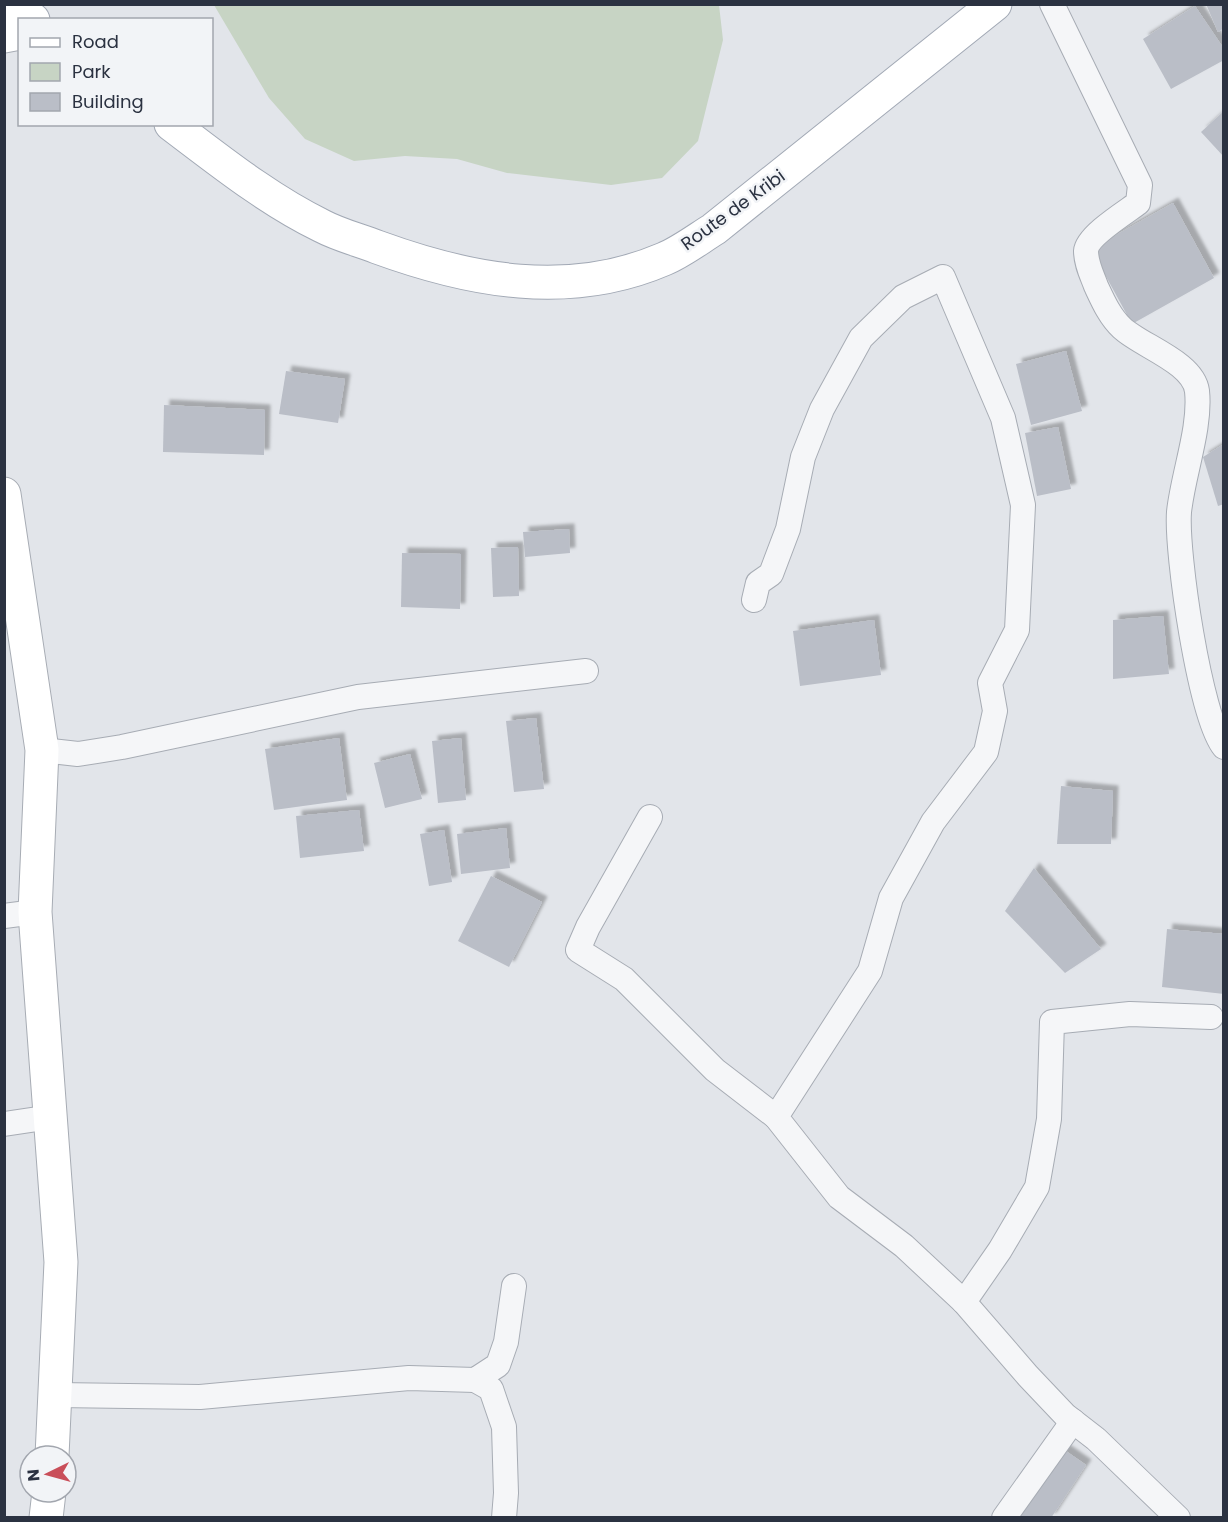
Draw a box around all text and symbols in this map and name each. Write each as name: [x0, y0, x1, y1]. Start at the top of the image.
legend: [18, 18, 213, 126]
text: Road: [72, 29, 119, 54]
text: Park: [72, 59, 111, 84]
text: Building: [72, 89, 144, 114]
street label: Route de Kribi: [676, 163, 790, 256]
north arrow: [18, 1444, 78, 1504]
text: N: [22, 1468, 46, 1482]

